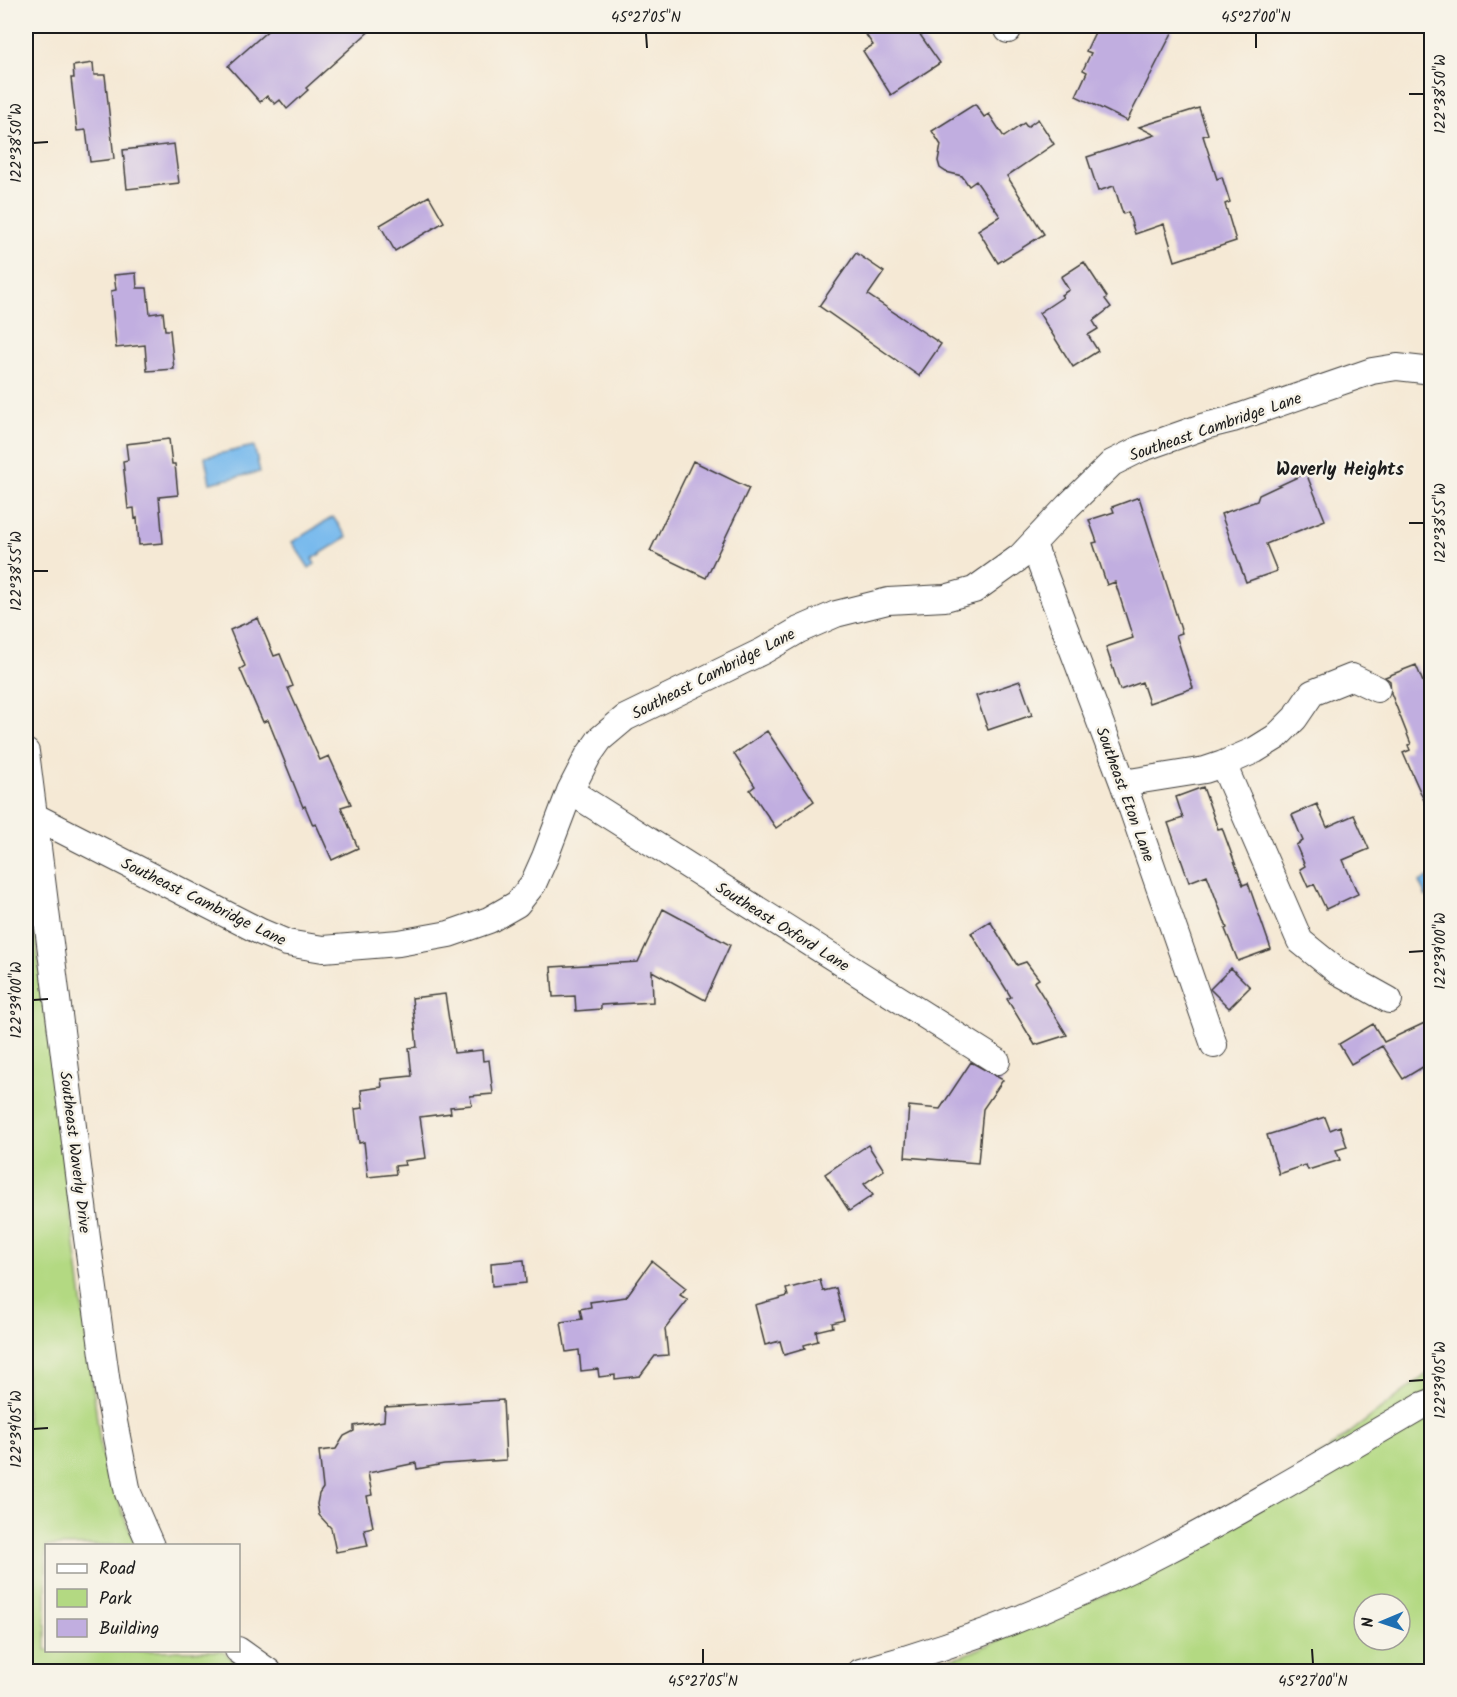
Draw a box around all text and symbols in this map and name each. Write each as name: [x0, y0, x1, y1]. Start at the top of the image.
text: 45°27'05"N: [611, 6, 681, 30]
text: 45°27'00"N: [1221, 6, 1291, 30]
text: 122°38'50"W: [1429, 54, 1453, 134]
text: 122°38'50"W: [5, 103, 29, 183]
street label: Southeast Cambridge Lane: [1126, 386, 1305, 469]
district label: Waverly Heights: [1276, 456, 1404, 485]
text: 122°38'55"W: [1429, 483, 1453, 563]
text: 122°38'55"W: [5, 531, 29, 611]
street label: Southeast Cambridge Lane: [627, 622, 800, 727]
street label: Southeast Eton Lane: [1089, 723, 1161, 866]
street label: Southeast Cambridge Lane: [117, 851, 290, 953]
street label: Southeast Oxford Lane: [710, 876, 854, 979]
text: 122°39'00"W: [1429, 912, 1453, 989]
text: 122°39'00"W: [5, 961, 29, 1038]
street label: Southeast Waverly Drive: [52, 1070, 97, 1235]
text: 122°39'05"W: [1429, 1341, 1453, 1419]
text: 122°39'05"W: [5, 1390, 29, 1468]
legend: [45, 1544, 240, 1652]
text: Road: [99, 1555, 136, 1584]
text: Park: [99, 1585, 132, 1614]
north arrow: [1352, 1592, 1412, 1652]
text: Building: [99, 1615, 159, 1644]
text: N: [1356, 1617, 1381, 1628]
text: 45°27'05"N: [668, 1670, 738, 1694]
text: 45°27'00"N: [1278, 1670, 1348, 1694]

